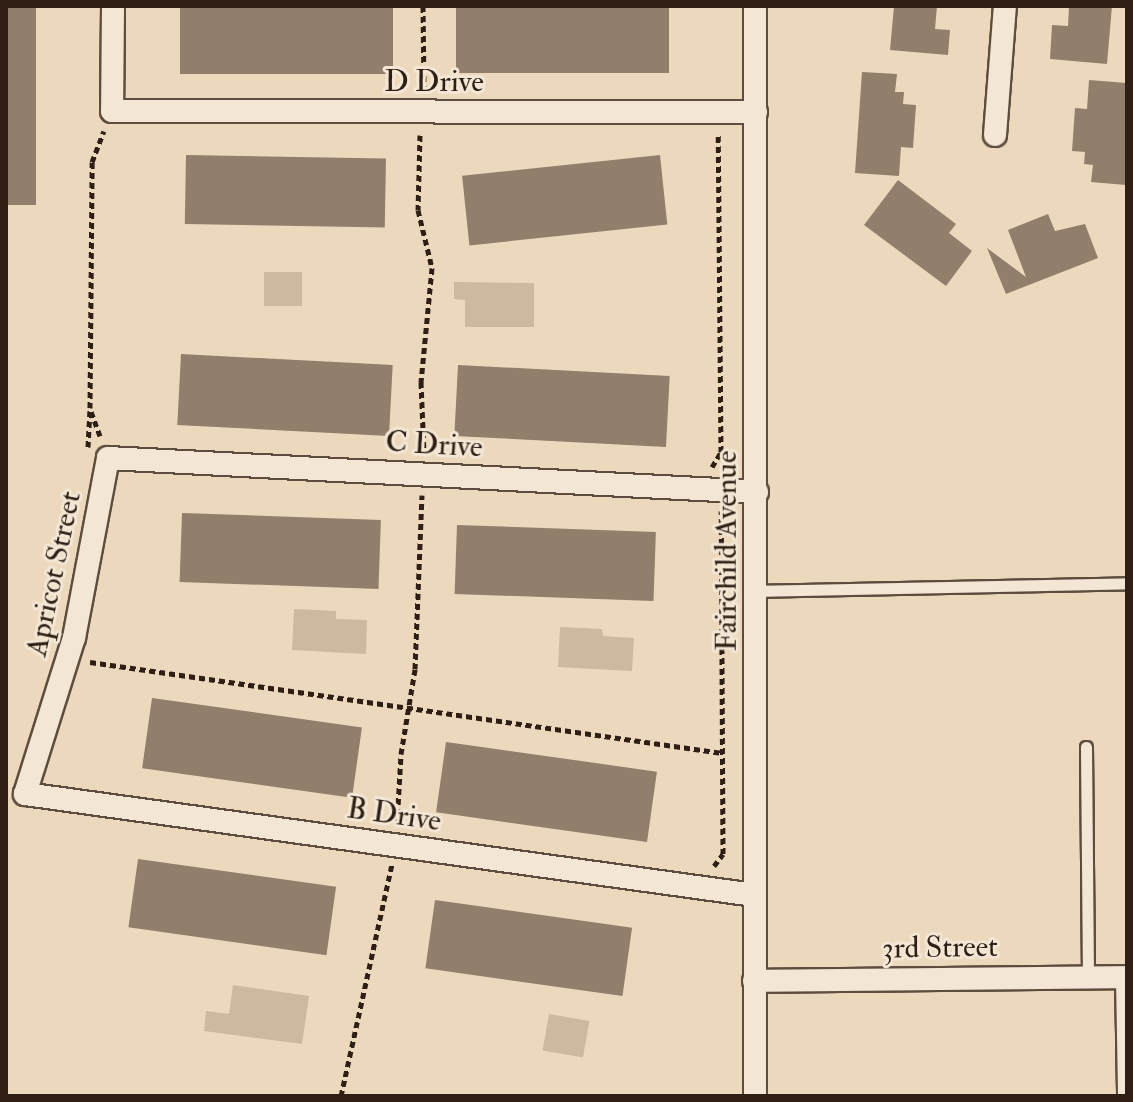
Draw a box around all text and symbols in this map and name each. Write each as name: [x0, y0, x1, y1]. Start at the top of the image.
street label: D Drive: [384, 64, 484, 100]
street label: C Drive: [385, 424, 483, 466]
street label: Fairchild Avenue: [709, 451, 745, 651]
street label: Apricot Street: [19, 488, 89, 660]
street label: B Drive: [345, 791, 443, 839]
street label: 3rd Street: [882, 929, 998, 967]

